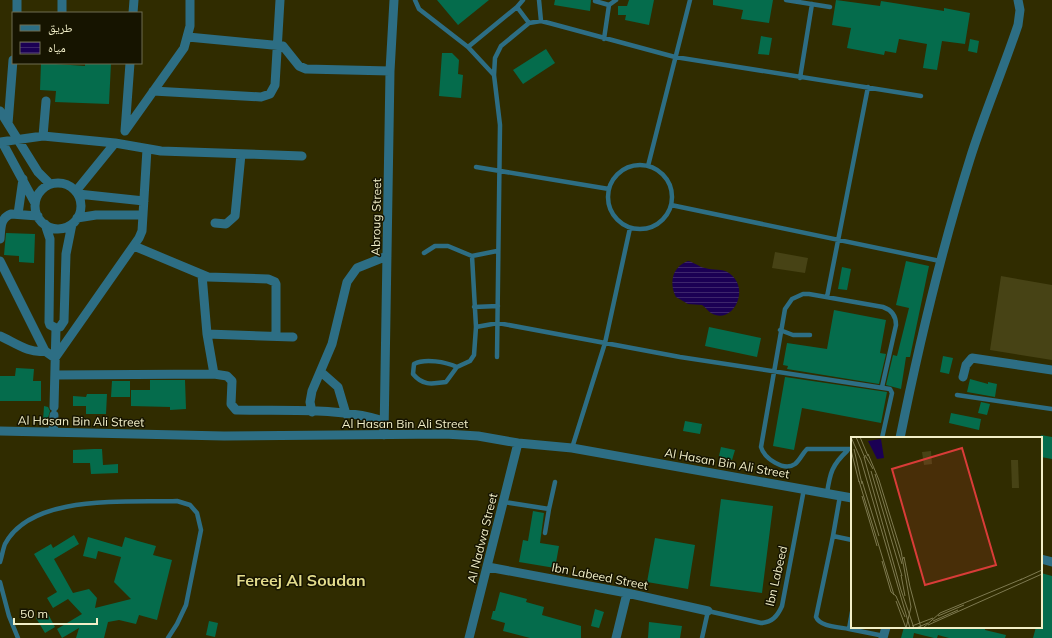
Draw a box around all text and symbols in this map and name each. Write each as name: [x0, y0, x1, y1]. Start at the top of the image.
legend: [12, 12, 142, 64]
text: طريق: [48, 20, 73, 35]
text: مياه: [48, 40, 66, 55]
street label: Abroug Street: [368, 178, 384, 256]
street label: Al Hasan Bin Ali Street: [18, 412, 144, 430]
street label: Al Hasan Bin Ali Street: [342, 416, 468, 431]
inset map: [851, 437, 1042, 628]
street label: Al Hasan Bin Ali Street: [663, 445, 791, 481]
street label: Al Nadwa Street: [464, 492, 500, 584]
street label: Ibn Labeed: [762, 544, 790, 608]
street label: Ibn Labeed Street: [550, 559, 650, 593]
district label: Fereej Al Soudan: [236, 570, 366, 590]
scale bar: [14, 600, 97, 626]
text: 50 m: [20, 606, 48, 621]

